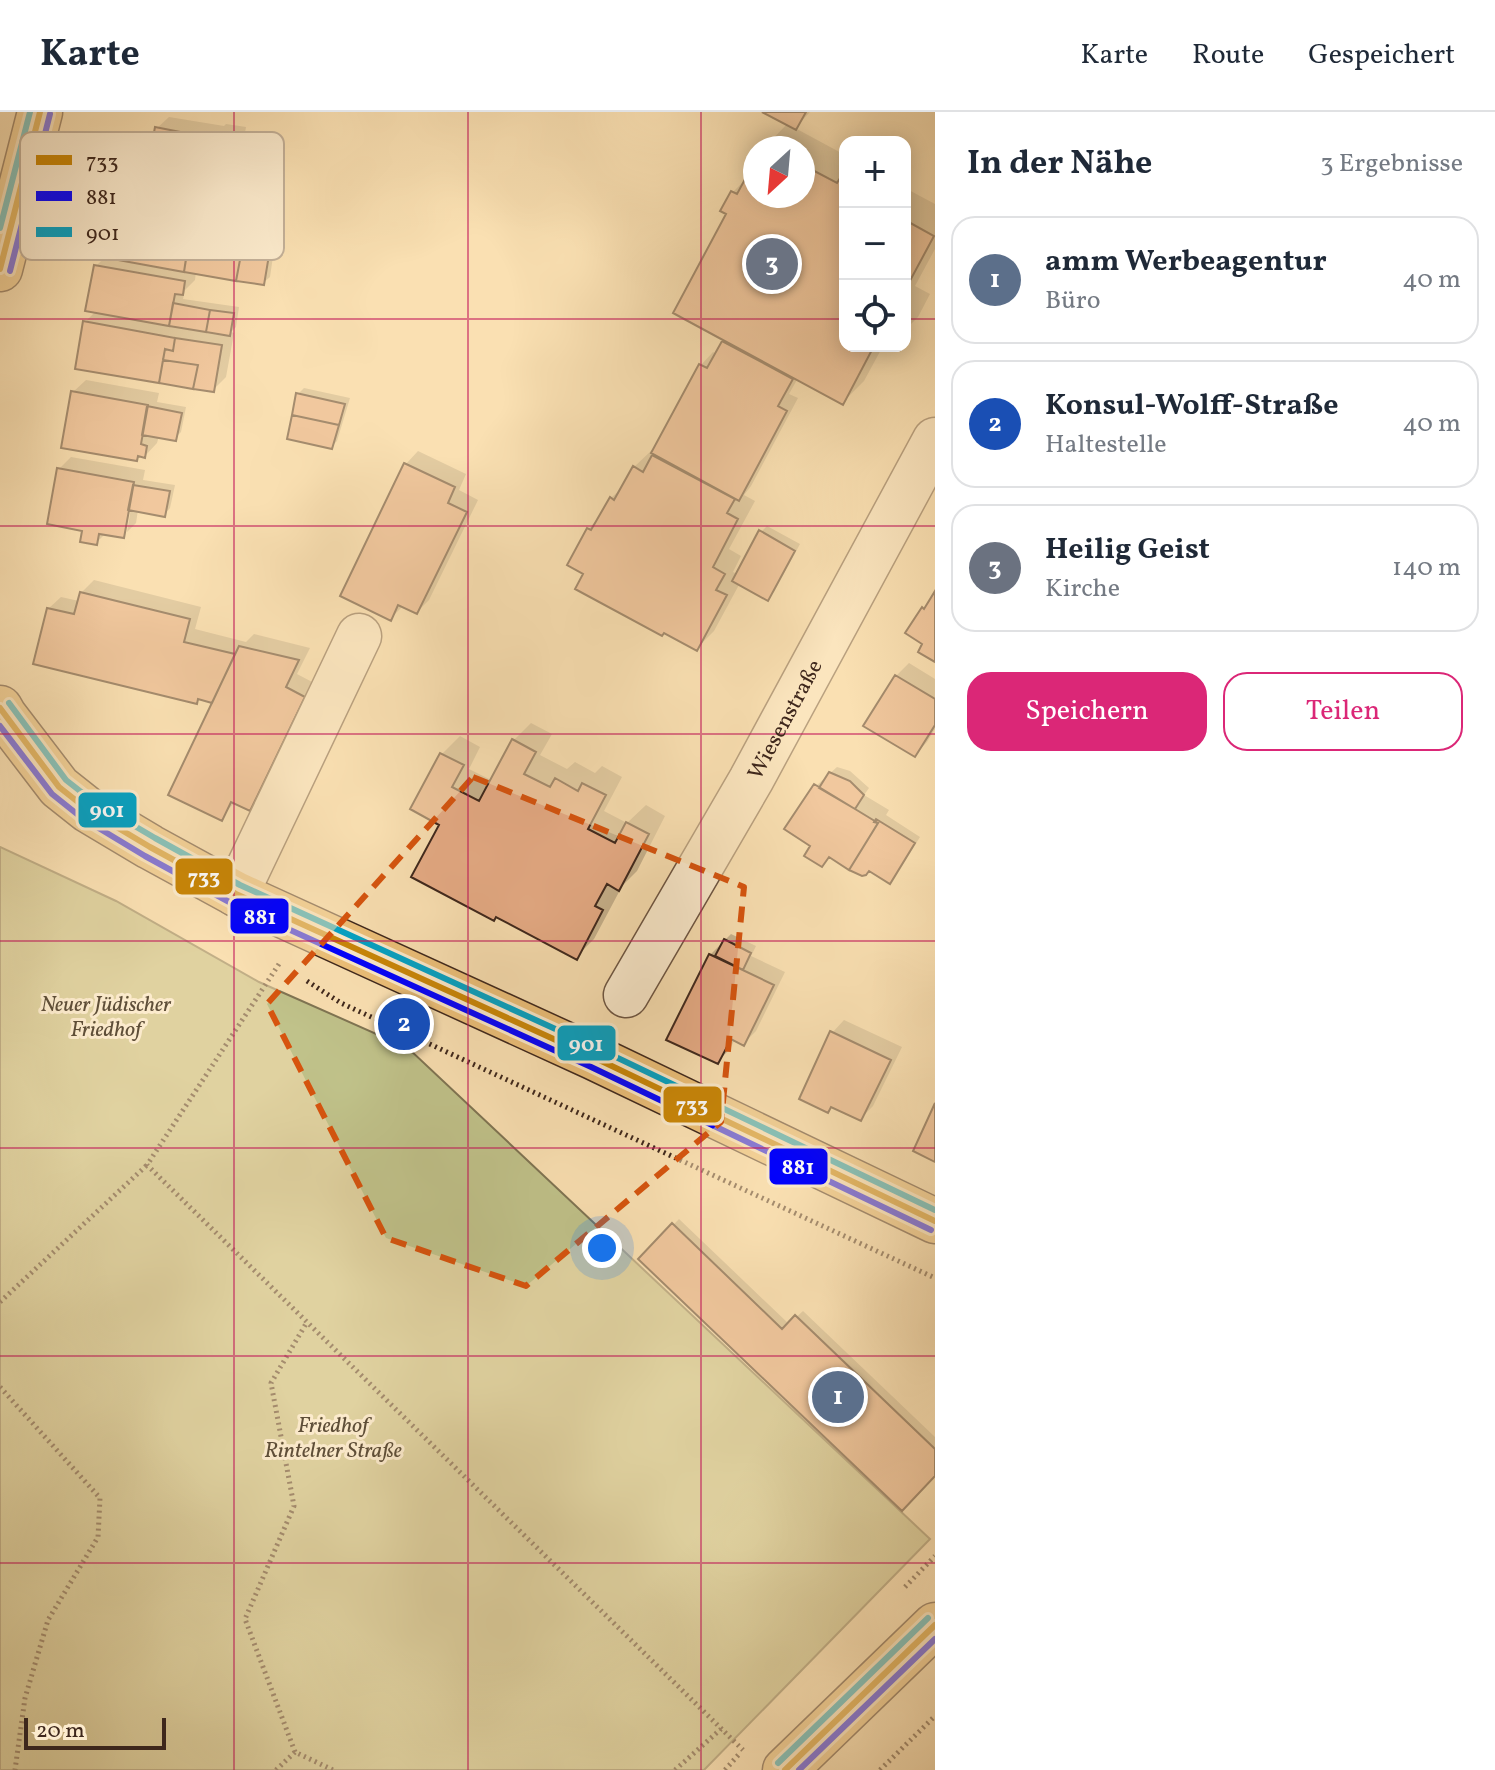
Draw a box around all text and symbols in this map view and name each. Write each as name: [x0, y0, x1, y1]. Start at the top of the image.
text: Karte: [40, 29, 140, 82]
text: Karte: [1081, 36, 1148, 75]
text: Route: [1192, 36, 1264, 75]
text: Gespeichert: [1308, 36, 1455, 75]
legend: [20, 132, 284, 260]
north arrow: [743, 136, 815, 208]
map controls: [839, 136, 911, 352]
button: +: [839, 136, 911, 208]
text: In der Nähe: [967, 141, 1152, 188]
text: 3 Ergebnisse: [1320, 146, 1463, 182]
text: 733: [86, 147, 118, 178]
text: 881: [86, 183, 117, 214]
button: −: [839, 208, 911, 280]
text: 901: [86, 219, 120, 250]
pin: 3: [746, 234, 798, 294]
text: amm Werbeagentur: [1045, 241, 1327, 283]
text: 1: [990, 262, 1000, 298]
text: 40 m: [1402, 262, 1461, 298]
button: locate: [839, 280, 911, 352]
text: Büro: [1045, 283, 1101, 319]
text: Konsul-Wolff-Straße: [1045, 385, 1339, 427]
text: 2: [988, 406, 1002, 442]
text: 40 m: [1402, 406, 1461, 442]
text: Haltestelle: [1045, 427, 1167, 463]
text: Heilig Geist: [1045, 529, 1210, 571]
text: 3: [988, 550, 1002, 586]
text: 140 m: [1392, 550, 1461, 586]
text: Kirche: [1045, 571, 1120, 607]
street label: Wiesenstraße: [741, 655, 831, 786]
button: Speichern: [967, 672, 1207, 751]
button: Teilen: [1223, 672, 1463, 751]
line badge: 901: [77, 791, 138, 829]
text: 901: [90, 796, 124, 827]
line badge: 733: [174, 857, 234, 896]
text: 733: [188, 863, 220, 894]
line badge: 881: [229, 897, 290, 935]
text: 881: [244, 903, 276, 934]
park label: Neuer Jüdischer Friedhof: [41, 990, 172, 1046]
pin: 2: [378, 994, 430, 1054]
line badge: 901: [556, 1024, 617, 1062]
text: 901: [569, 1030, 603, 1061]
line badge: 733: [662, 1085, 723, 1124]
text: 733: [676, 1091, 708, 1122]
line badge: 881: [768, 1147, 829, 1186]
text: 881: [782, 1153, 814, 1184]
your location: [582, 1228, 622, 1268]
pin: 1: [812, 1367, 864, 1427]
park label: Friedhof Rintelner Straße: [264, 1411, 402, 1467]
scale bar: [24, 1714, 166, 1750]
text: 20 m: [36, 1716, 85, 1747]

